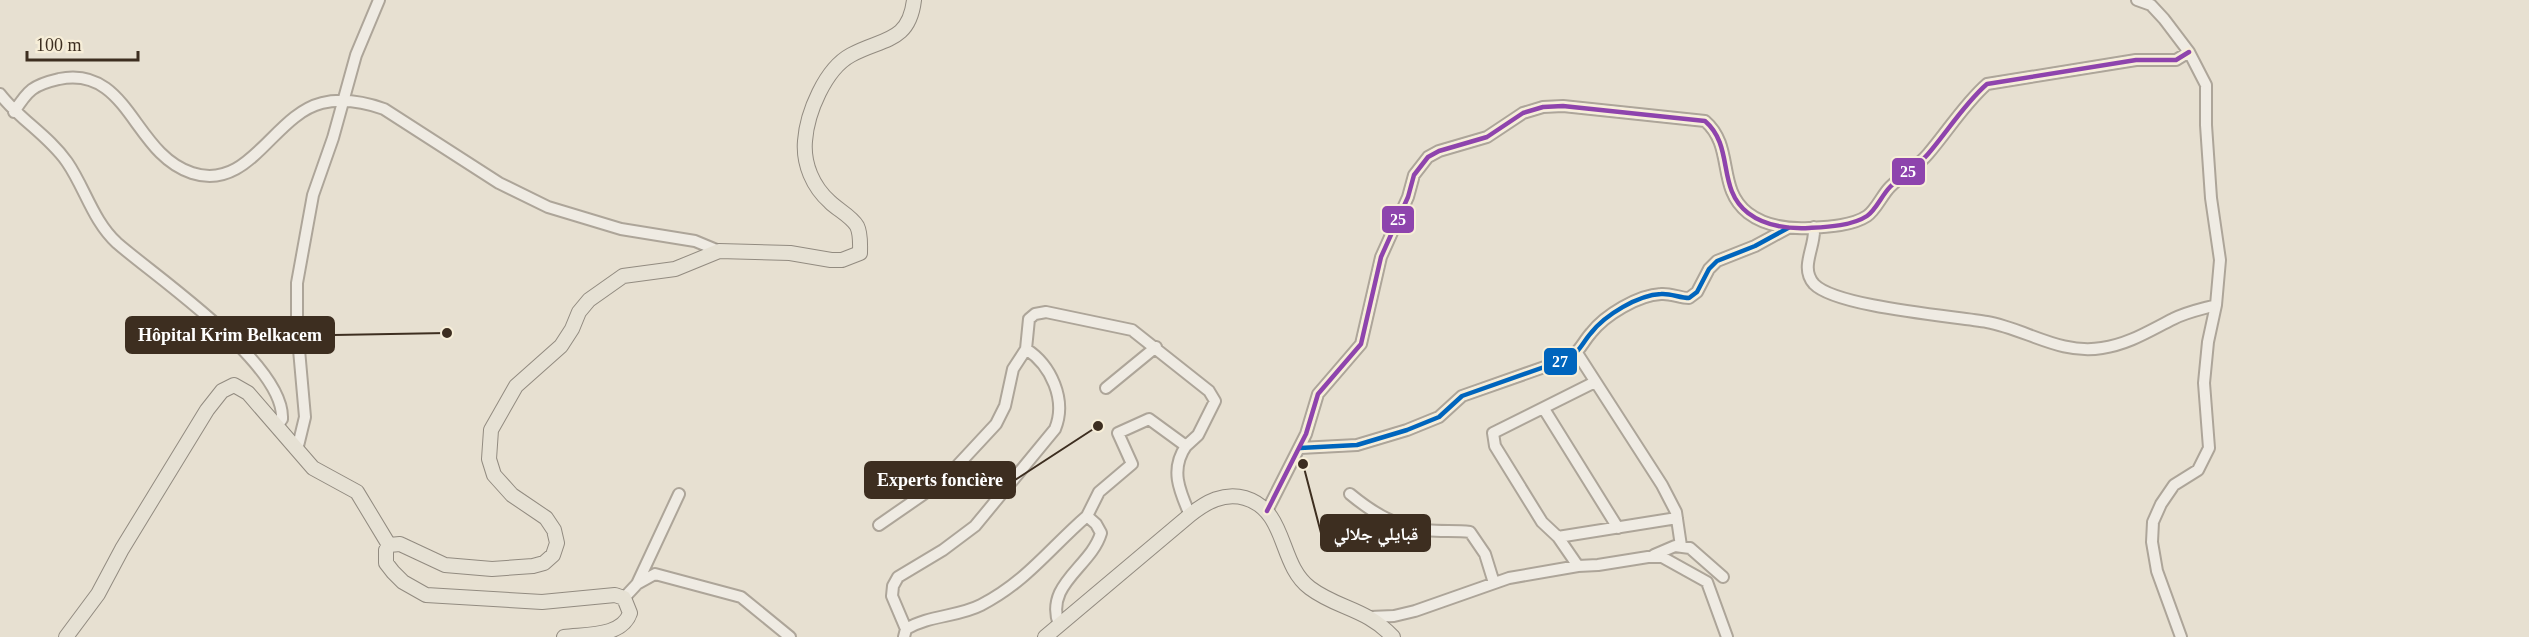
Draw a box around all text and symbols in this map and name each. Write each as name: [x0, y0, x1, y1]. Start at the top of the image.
scale bar: [27, 24, 138, 62]
text: 100 m: [36, 35, 82, 55]
line badge: 25: [1891, 157, 1926, 186]
text: 25: [1900, 163, 1916, 180]
line badge: 25: [1381, 205, 1415, 234]
text: 25: [1390, 211, 1406, 228]
callout: Hôpital Krim Belkacem: [126, 317, 334, 353]
text: Hôpital Krim Belkacem: [138, 325, 322, 345]
line badge: 27: [1543, 347, 1578, 376]
text: 27: [1552, 353, 1568, 370]
callout: Experts foncière: [865, 462, 1015, 498]
text: Experts foncière: [877, 470, 1003, 490]
callout: قبايلي جلالي: [1321, 515, 1430, 551]
text: قبايلي جلالي: [1334, 524, 1419, 548]

